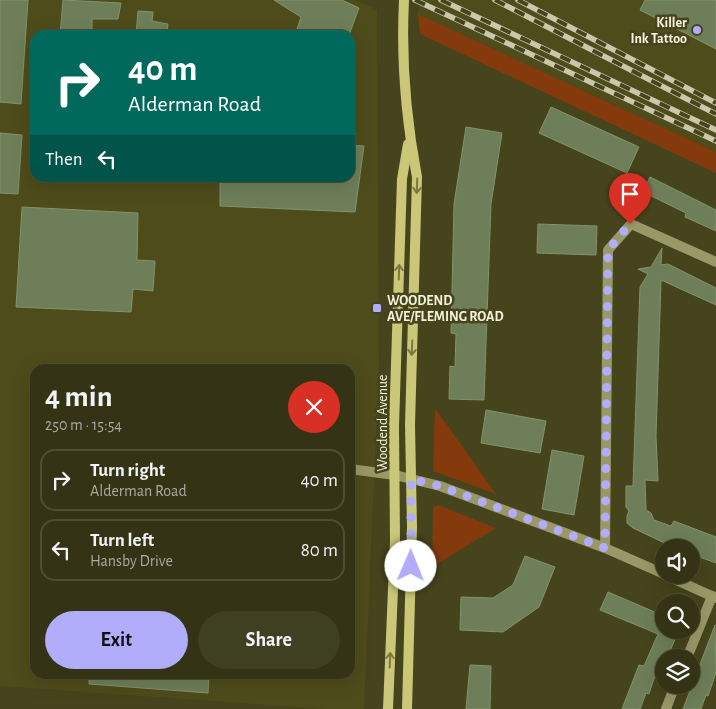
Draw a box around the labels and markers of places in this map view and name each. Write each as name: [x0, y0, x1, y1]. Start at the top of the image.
place label: Killer Ink Tattoo: [630, 16, 687, 46]
marker: Killer Ink Tattoo: [691, 24, 703, 36]
pin: [609, 173, 651, 224]
place label: WOODEND AVE/FLEMING ROAD: [387, 294, 504, 324]
marker: WOODEND AVE/FLEMING ROAD: [371, 302, 383, 314]

